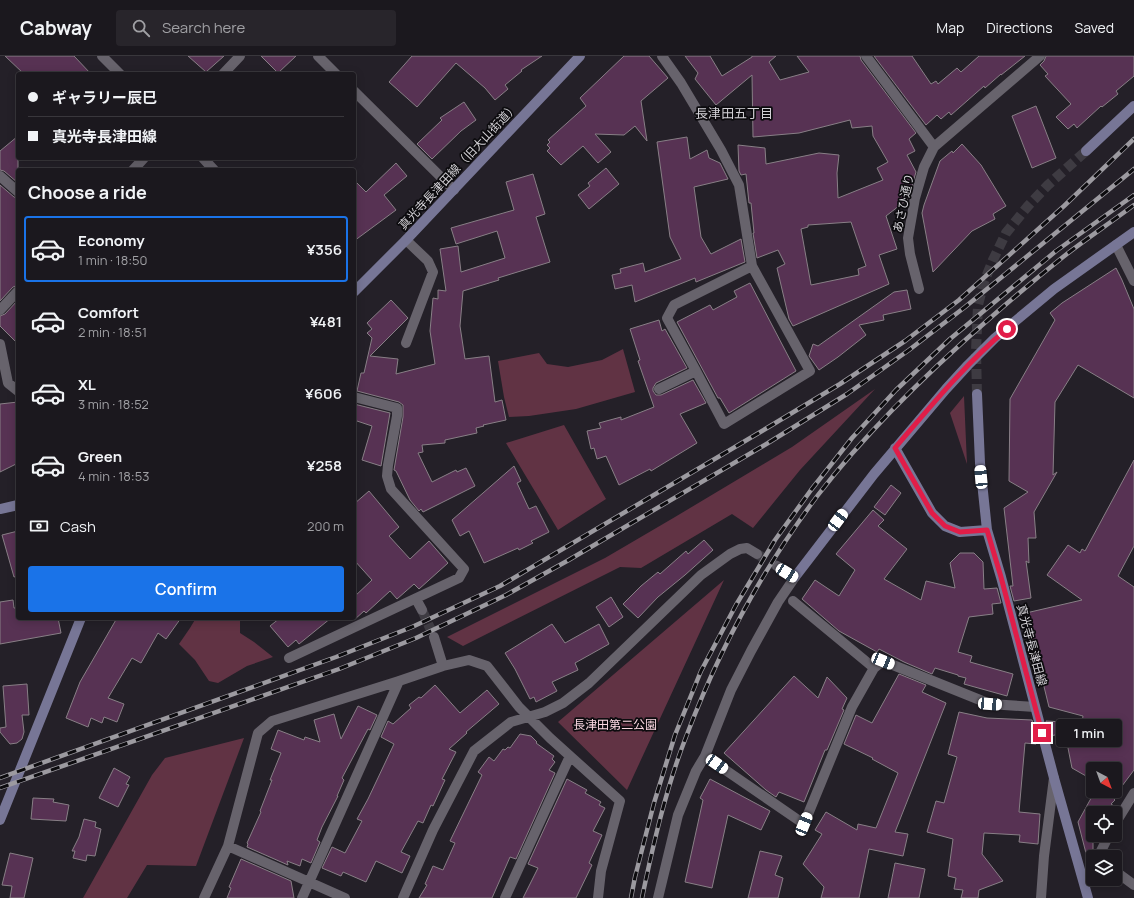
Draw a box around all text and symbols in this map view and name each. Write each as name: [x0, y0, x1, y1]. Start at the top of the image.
search box: [116, 10, 396, 46]
text: Cabway: [20, 15, 92, 41]
icon: search: [130, 17, 152, 39]
text: Search here: [162, 17, 245, 38]
text: Map: [936, 18, 964, 37]
text: Directions: [986, 18, 1053, 37]
text: Saved: [1075, 18, 1114, 37]
text: ギャラリー辰巳: [52, 87, 157, 108]
street label: 真光寺長津田線（旧大山街道）: [394, 99, 522, 233]
district label: 長津田五丁目: [695, 104, 773, 122]
text: 真光寺長津田線: [52, 126, 157, 147]
street label: あさひ通り: [888, 172, 918, 234]
text: Choose a ride: [28, 180, 147, 204]
text: Economy: [78, 230, 145, 251]
icon: car: [30, 231, 66, 267]
text: ¥356: [306, 239, 342, 260]
text: 1 min · 18:50: [78, 251, 148, 269]
text: Comfort: [78, 302, 139, 323]
icon: car: [30, 303, 66, 339]
text: ¥481: [310, 311, 342, 332]
route start: [998, 320, 1016, 338]
text: 2 min · 18:51: [78, 323, 147, 341]
text: XL: [78, 374, 96, 395]
icon: car: [30, 375, 66, 411]
text: ¥606: [305, 383, 342, 404]
text: 3 min · 18:52: [78, 395, 149, 413]
text: Green: [78, 446, 122, 467]
icon: car: [30, 447, 66, 483]
text: ¥258: [307, 455, 342, 476]
car: [974, 465, 988, 489]
text: 4 min · 18:53: [78, 467, 149, 485]
car: [826, 507, 850, 533]
icon: cash: [28, 515, 50, 537]
text: Cash: [60, 516, 96, 537]
text: 200 m: [307, 517, 344, 535]
car: [774, 562, 800, 584]
button: Confirm: [28, 566, 344, 612]
street label: 真光寺長津田線: [1013, 602, 1051, 688]
car: [870, 651, 896, 671]
car: [978, 697, 1002, 711]
park label: 長津田第二公園: [573, 716, 657, 733]
callout: 1 min: [1056, 719, 1122, 747]
route end: [1033, 724, 1051, 742]
text: 1 min: [1074, 724, 1105, 742]
car: [704, 752, 730, 776]
north arrow: [1086, 762, 1122, 798]
map controls: [1086, 762, 1122, 886]
button: locate: [1086, 806, 1122, 842]
car: [794, 811, 814, 837]
button: layers: [1086, 850, 1122, 886]

